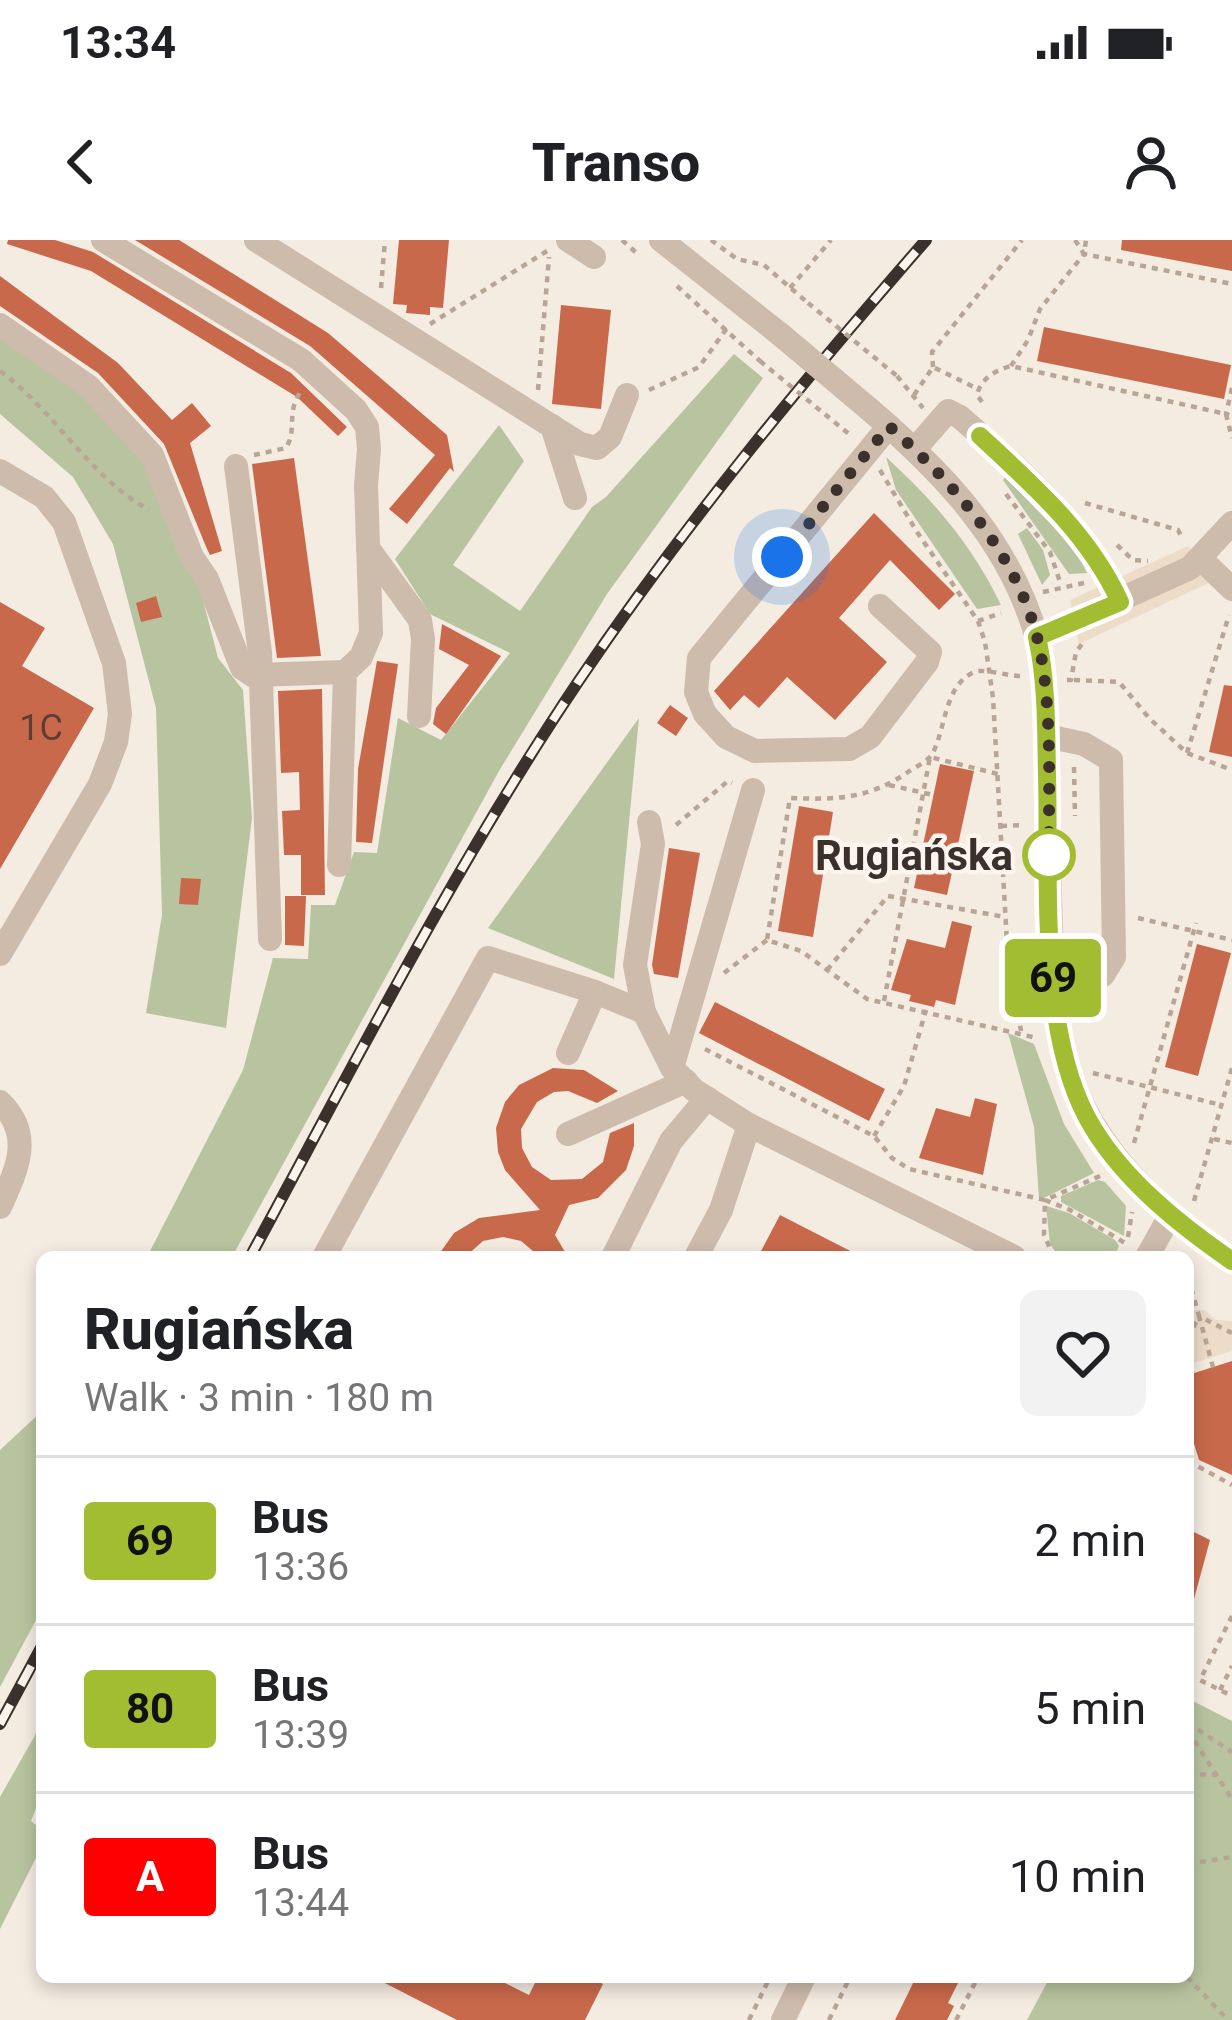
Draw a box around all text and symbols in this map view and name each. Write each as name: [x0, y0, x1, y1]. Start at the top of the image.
text: 13:34: [60, 16, 176, 69]
icon: back: [48, 129, 114, 195]
icon: person: [1118, 129, 1184, 195]
text: Transo: [532, 131, 700, 194]
your location: [752, 527, 812, 587]
house number: 1C: [19, 707, 63, 749]
marker: Rugiańska: [1024, 830, 1074, 880]
place label: Rugiańska: [815, 831, 1013, 880]
line badge: 69: [999, 939, 1107, 1017]
text: 69: [1029, 953, 1077, 1002]
button: heart: [1020, 1290, 1146, 1416]
text: Rugiańska: [84, 1296, 354, 1363]
text: Walk · 3 min · 180 m: [84, 1375, 434, 1421]
text: Bus: [252, 1491, 329, 1544]
text: 2 min: [1034, 1514, 1146, 1567]
text: 69: [126, 1516, 174, 1565]
text: 13:36: [252, 1544, 349, 1590]
text: Bus: [252, 1659, 329, 1712]
text: 5 min: [1034, 1682, 1146, 1735]
text: 80: [126, 1684, 174, 1733]
text: 13:39: [252, 1712, 349, 1758]
text: Bus: [252, 1827, 329, 1880]
text: 10 min: [1009, 1850, 1146, 1903]
text: A: [136, 1852, 164, 1901]
text: 13:44: [252, 1880, 349, 1926]

